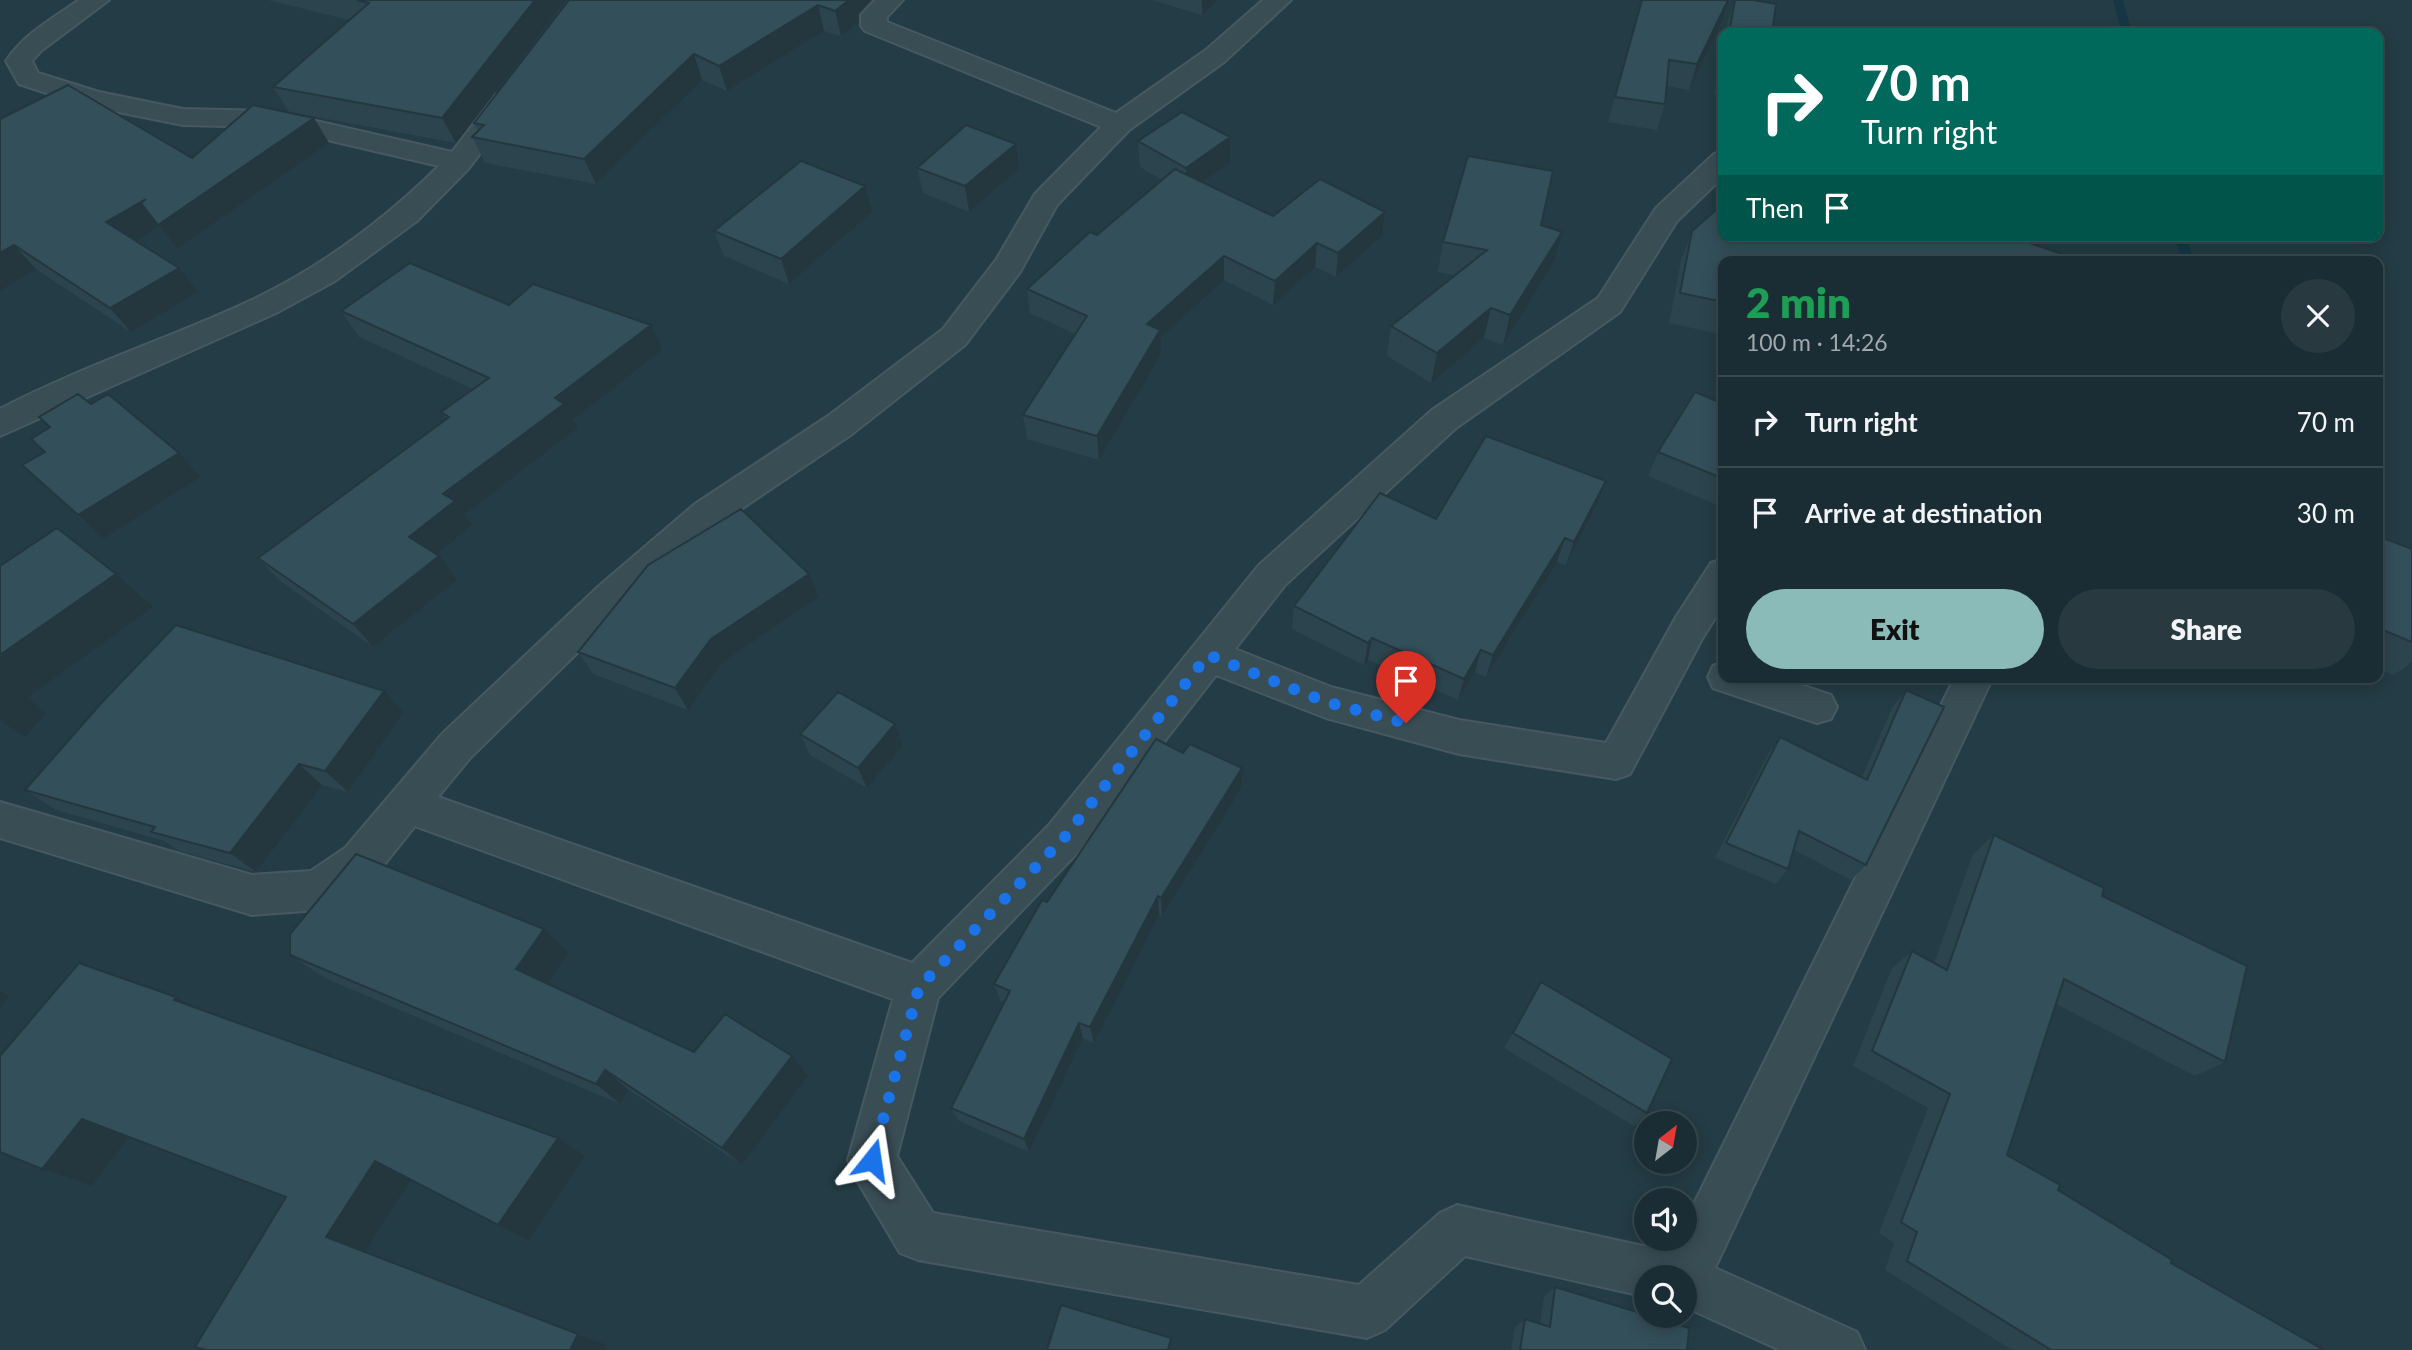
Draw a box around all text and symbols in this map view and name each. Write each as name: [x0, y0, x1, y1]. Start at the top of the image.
text: 70 m: [1861, 53, 1971, 111]
icon: right: [1746, 56, 1837, 147]
text: Turn right: [1861, 112, 1997, 151]
icon: arrive: [1818, 189, 1856, 227]
text: Then: [1746, 192, 1804, 224]
text: 2 min: [1746, 277, 1851, 327]
button: close: [2281, 279, 2355, 353]
text: 100 m · 14:26: [1746, 328, 1888, 356]
icon: right: [1746, 403, 1784, 441]
text: Turn right: [1805, 406, 1918, 438]
text: 70 m: [2297, 406, 2355, 438]
icon: arrive: [1746, 494, 1784, 532]
text: Arrive at destination: [1805, 497, 2042, 529]
text: 30 m: [2297, 497, 2355, 529]
button: Exit: [1746, 589, 2044, 669]
button: Share: [2058, 589, 2355, 669]
pin: [1376, 651, 1436, 723]
icon: arrive: [1387, 662, 1425, 700]
north arrow: [1634, 1111, 1698, 1174]
map controls: [1634, 1111, 1697, 1328]
position arrow: [835, 1123, 909, 1197]
button: sound: [1634, 1188, 1697, 1251]
button: search: [1634, 1265, 1697, 1328]

